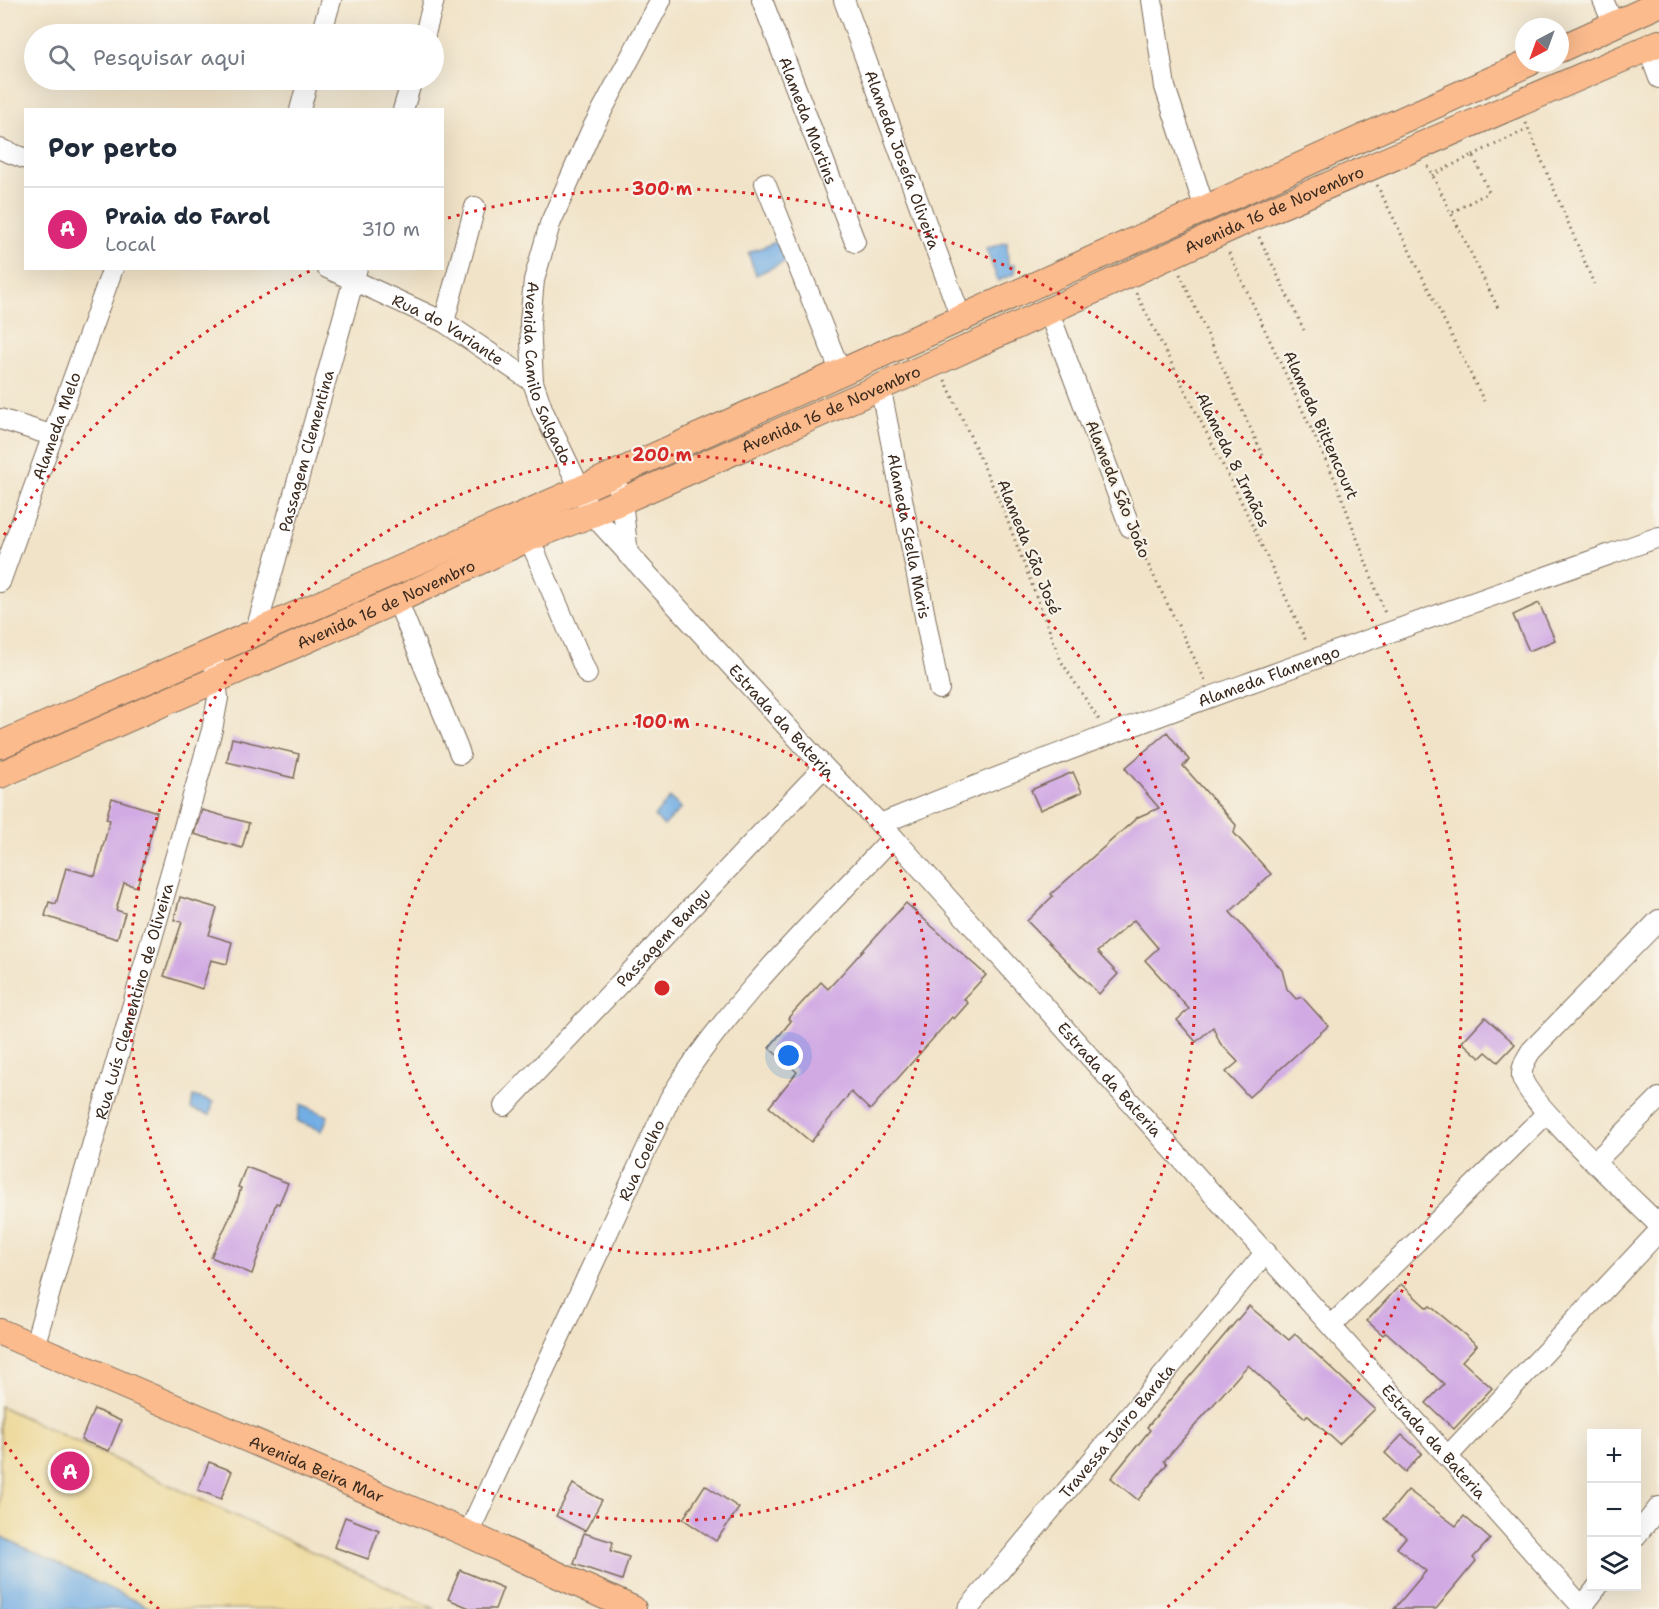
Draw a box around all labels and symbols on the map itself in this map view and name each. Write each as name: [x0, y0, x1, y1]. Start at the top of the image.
north arrow: [1515, 18, 1569, 72]
street label: Alameda Martins: [774, 54, 842, 187]
street label: Alameda Josefa Oliveira: [860, 67, 945, 252]
street label: Avenida 16 de Novembro: [1181, 161, 1367, 258]
text: 300 m: [632, 177, 693, 201]
street label: Avenida Camilo Salgado: [519, 281, 577, 467]
street label: Rua do Variante: [389, 289, 508, 370]
street label: Alameda Bittencourt: [1279, 347, 1363, 503]
street label: Avenida 16 de Novembro: [738, 360, 924, 457]
street label: Passagem Clementina: [273, 367, 339, 535]
street label: Alameda Melo: [27, 369, 85, 483]
street label: Alameda 8 Irmãos: [1191, 389, 1275, 531]
street label: Alameda São João: [1081, 417, 1155, 561]
text: 200 m: [632, 443, 693, 467]
street label: Alameda Stella Maris: [883, 452, 936, 621]
street label: Alameda São José: [992, 476, 1066, 618]
street label: Avenida 16 de Novembro: [293, 554, 478, 653]
street label: Alameda Flamengo: [1195, 640, 1343, 711]
street label: Estrada da Bateria: [724, 659, 839, 782]
text: 100 m: [634, 710, 690, 734]
street label: Rua Luís Clementino de Oliveira: [90, 881, 178, 1122]
street label: Passagem Bangu: [611, 883, 715, 991]
centre of rings: [652, 978, 672, 998]
street label: Estrada da Bateria: [1053, 1017, 1167, 1141]
your location: [774, 1041, 803, 1070]
street label: Rua Coelho: [613, 1116, 669, 1204]
street label: Travessa Jairo Barata: [1054, 1359, 1179, 1503]
street label: Estrada da Bateria: [1377, 1379, 1491, 1503]
street label: Avenida Beira Mar: [246, 1430, 388, 1507]
pin: A: [50, 1448, 90, 1494]

